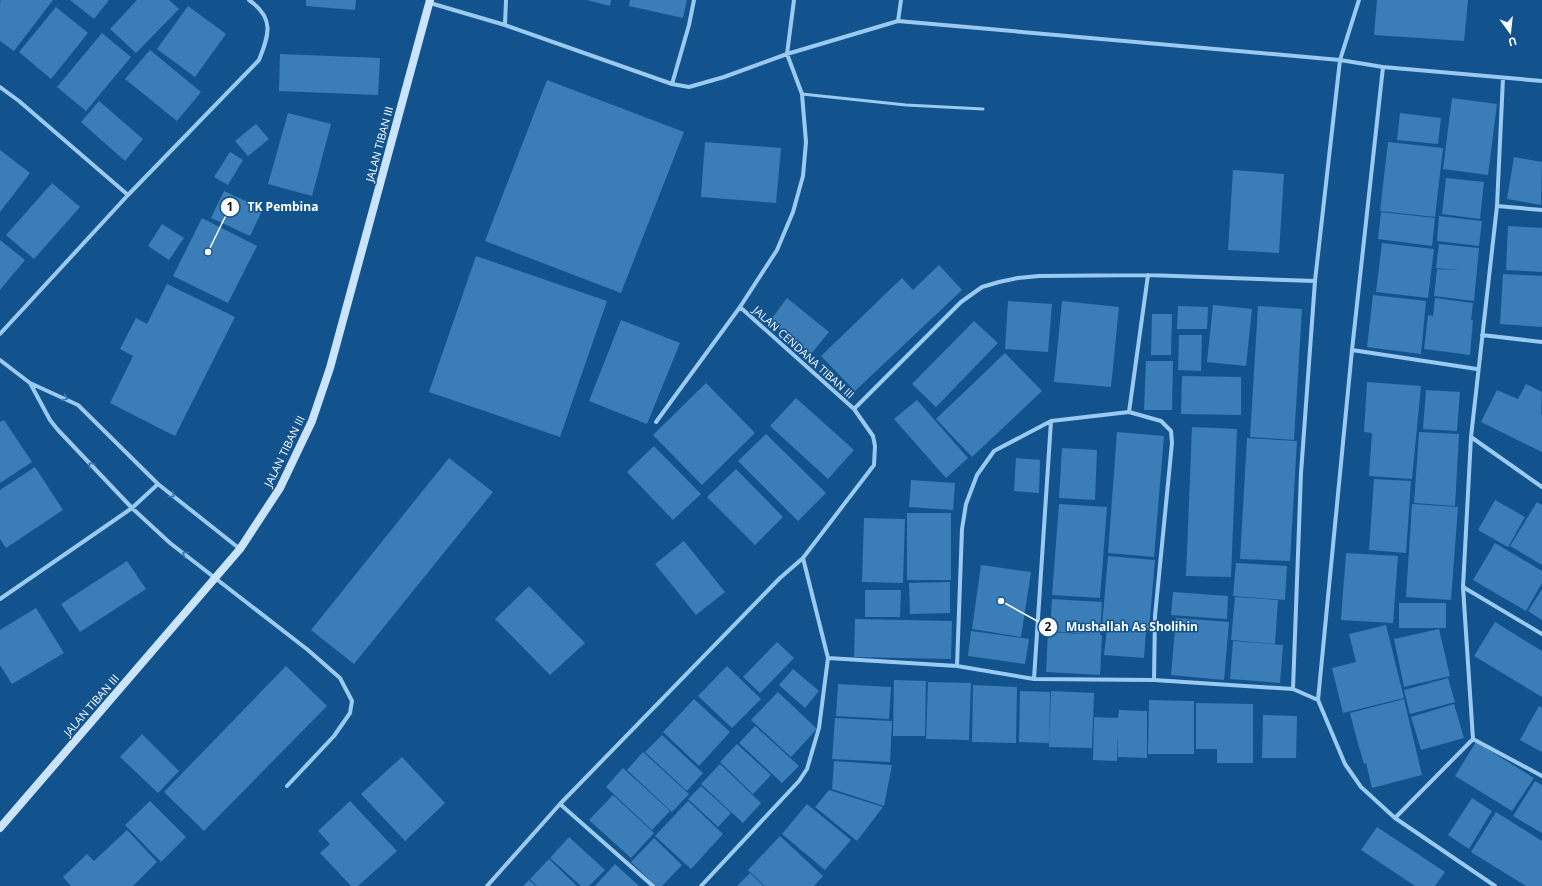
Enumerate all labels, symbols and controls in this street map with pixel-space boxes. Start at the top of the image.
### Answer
north arrow [1490,12,1530,52]
text: U [1507,34,1519,50]
street label: JALAN TIBAN III [361,105,396,184]
callout: TK Pembina [220,195,327,219]
text: 1 [227,198,233,215]
text: TK Pembina [248,198,318,215]
street label: JALAN CENDANA TIBAN III [749,302,858,402]
one-way arrow [61,393,69,401]
street label: JALAN TIBAN III [260,413,308,490]
one-way arrow [88,462,95,470]
one-way arrow [167,490,174,497]
one-way arrow [182,552,189,559]
callout: Mushallah As Sholihin [1038,615,1206,639]
text: 2 [1045,618,1052,635]
text: Mushallah As Sholihin [1066,618,1198,635]
street label: JALAN TIBAN III [59,671,122,740]

